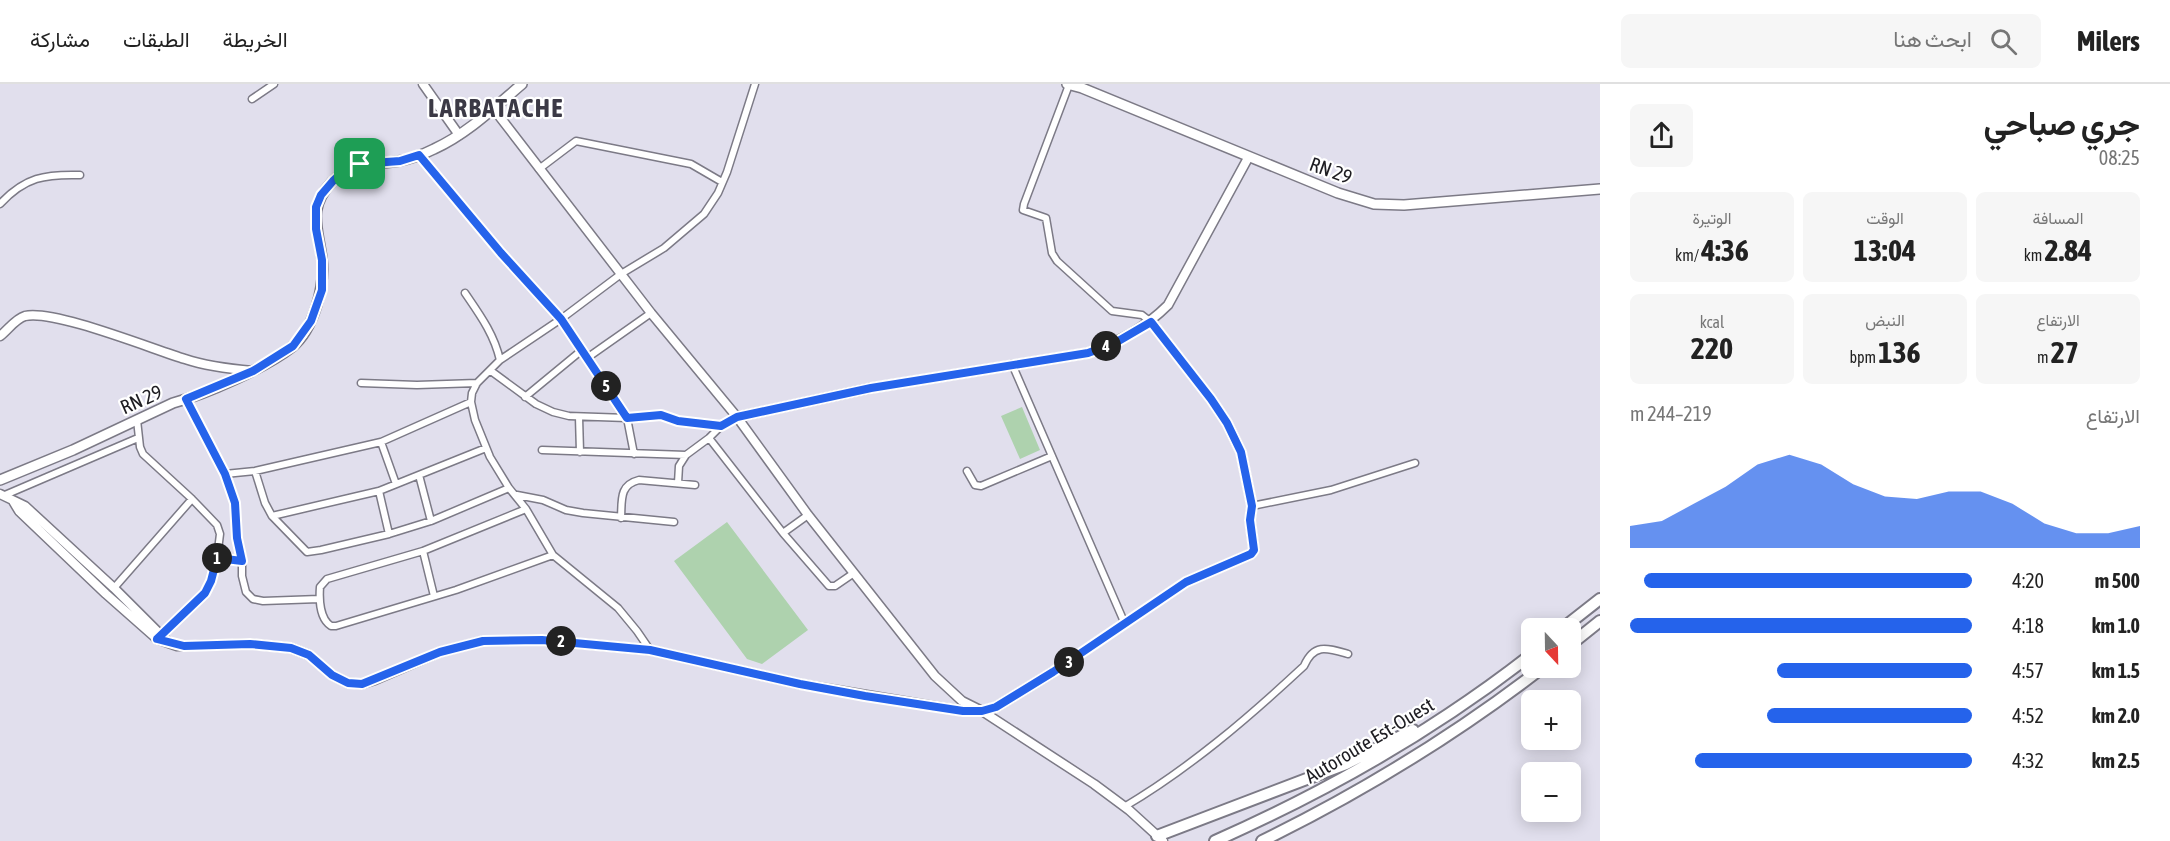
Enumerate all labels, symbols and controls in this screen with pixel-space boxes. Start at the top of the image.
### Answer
search box [1621,14,2041,68]
icon: search [1987,25,2020,58]
text: Milers [2077,25,2140,57]
text: ابحث هنا [1893,26,1972,52]
text: مشاركة [30,27,90,51]
text: الطبقات [123,27,190,51]
text: الخريطة [223,27,288,51]
district label: LARBATACHE [428,93,564,123]
button: share [1630,104,1693,167]
text: جري صباحي [1984,104,2140,142]
pin [334,138,385,189]
text: 08:25 [2099,146,2140,169]
icon: arrive [343,147,376,180]
street label: RN 29 [1307,152,1355,188]
text: الوتيرة [1692,209,1732,227]
text: الوقت [1866,209,1904,227]
text: المسافة [2033,209,2083,227]
text: 4:36 [1701,233,1749,267]
text: 13:04 [1854,233,1916,267]
text: 2.84 [2045,233,2092,267]
text: /km [1675,246,1701,264]
text: km [2024,246,2045,264]
text: النبض [1865,311,1905,329]
text: الارتفاع [2036,311,2080,329]
text: kcal [1700,313,1724,331]
pin: 4 [1091,331,1121,361]
text: 220 [1691,331,1733,365]
text: 136 [1878,335,1921,369]
text: 27 [2051,335,2079,369]
text: 4 [1102,337,1110,355]
text: bpm [1849,348,1878,366]
text: m [2037,348,2051,366]
pin: 5 [591,371,621,401]
text: 5 [602,377,610,395]
street label: RN 29 [117,380,165,418]
text: 219–244 m [1630,402,1712,425]
text: الارتفاع [2086,404,2140,427]
pin: 1 [202,543,232,573]
text: 1 [213,549,221,567]
text: 4:20 [2012,569,2044,592]
text: 500 m [2095,569,2140,592]
text: 4:18 [2012,614,2044,637]
text: 1.0 km [2092,614,2140,637]
north arrow [1521,618,1581,678]
map controls [1521,618,1581,822]
pin: 2 [546,626,576,656]
text: 2 [557,632,565,650]
pin: 3 [1054,647,1084,677]
text: 3 [1065,653,1073,671]
text: 4:57 [2012,659,2044,682]
text: 1.5 km [2092,659,2140,682]
button: + [1521,690,1581,750]
street label: Autoroute Est-Ouest [1300,692,1438,788]
text: 4:52 [2012,704,2044,727]
text: 2.0 km [2092,704,2140,727]
text: 4:32 [2012,749,2044,772]
text: 2.5 km [2092,749,2140,772]
button: − [1521,762,1581,822]

